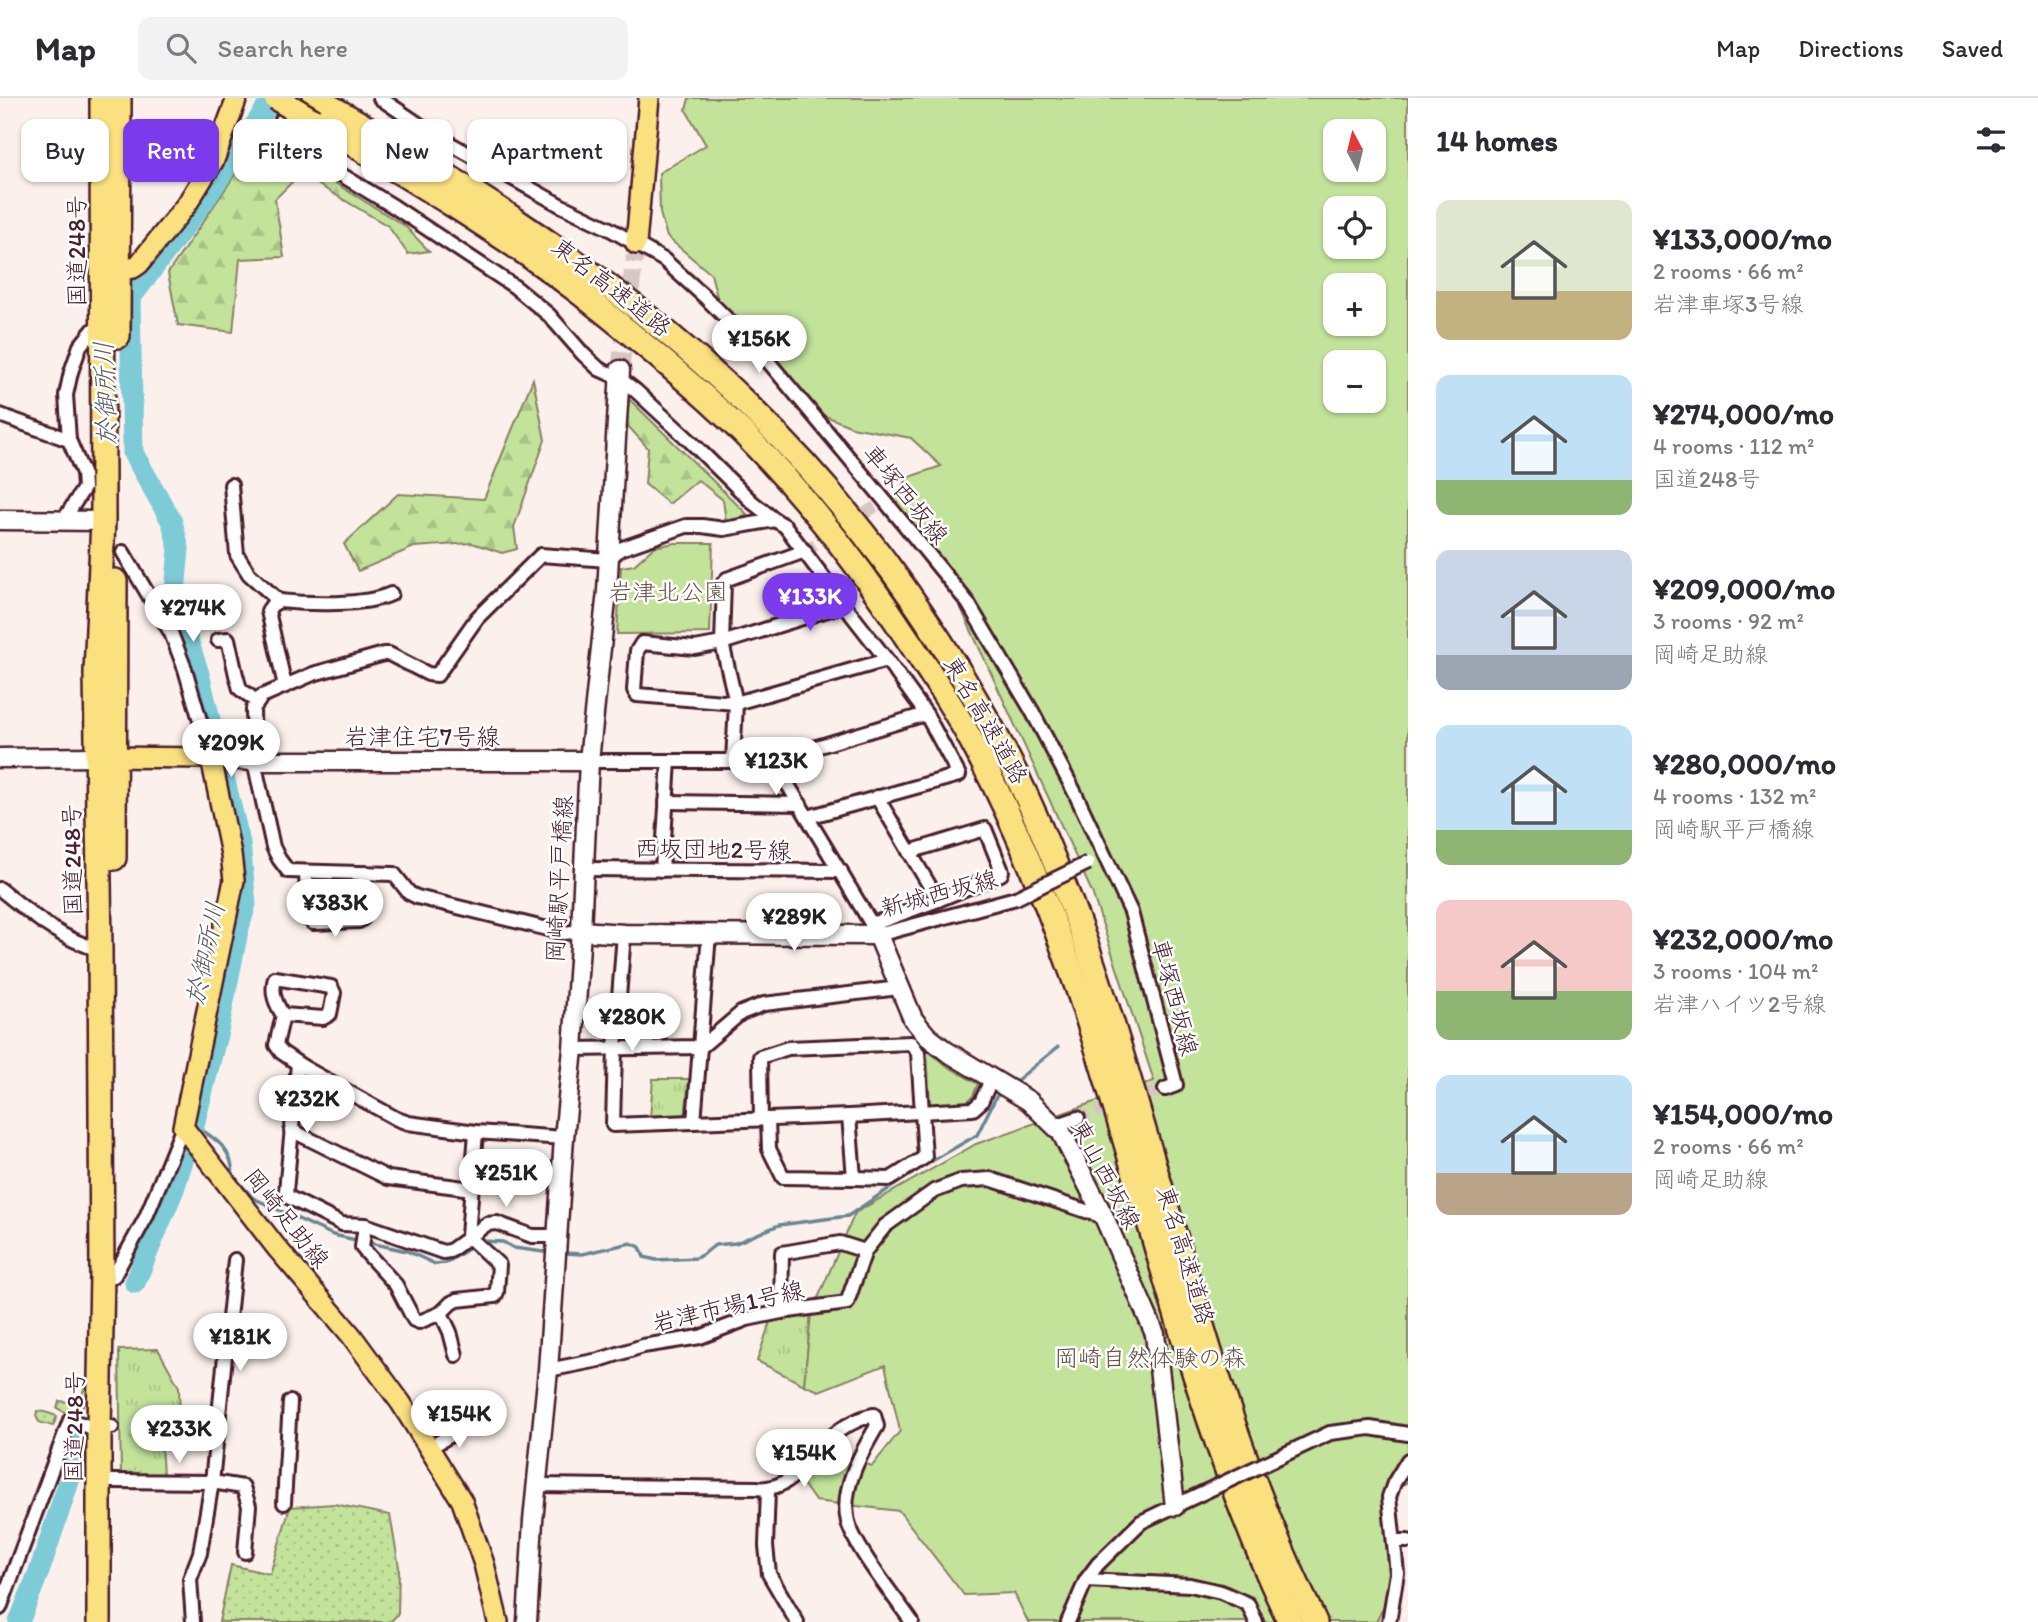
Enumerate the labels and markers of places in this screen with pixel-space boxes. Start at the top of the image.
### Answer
pin: ¥156K [710,316,808,375]
pin: ¥133K [761,574,859,633]
pin: ¥274K [144,584,242,644]
pin: ¥209K [182,720,280,779]
pin: ¥123K [727,738,825,797]
pin: ¥383K [286,880,384,939]
pin: ¥289K [745,894,843,953]
pin: ¥280K [583,993,681,1053]
pin: ¥232K [258,1076,356,1135]
pin: ¥251K [457,1150,555,1209]
pin: ¥181K [191,1314,289,1373]
pin: ¥154K [410,1390,508,1450]
pin: ¥233K [130,1406,228,1465]
pin: ¥154K [755,1430,853,1489]

